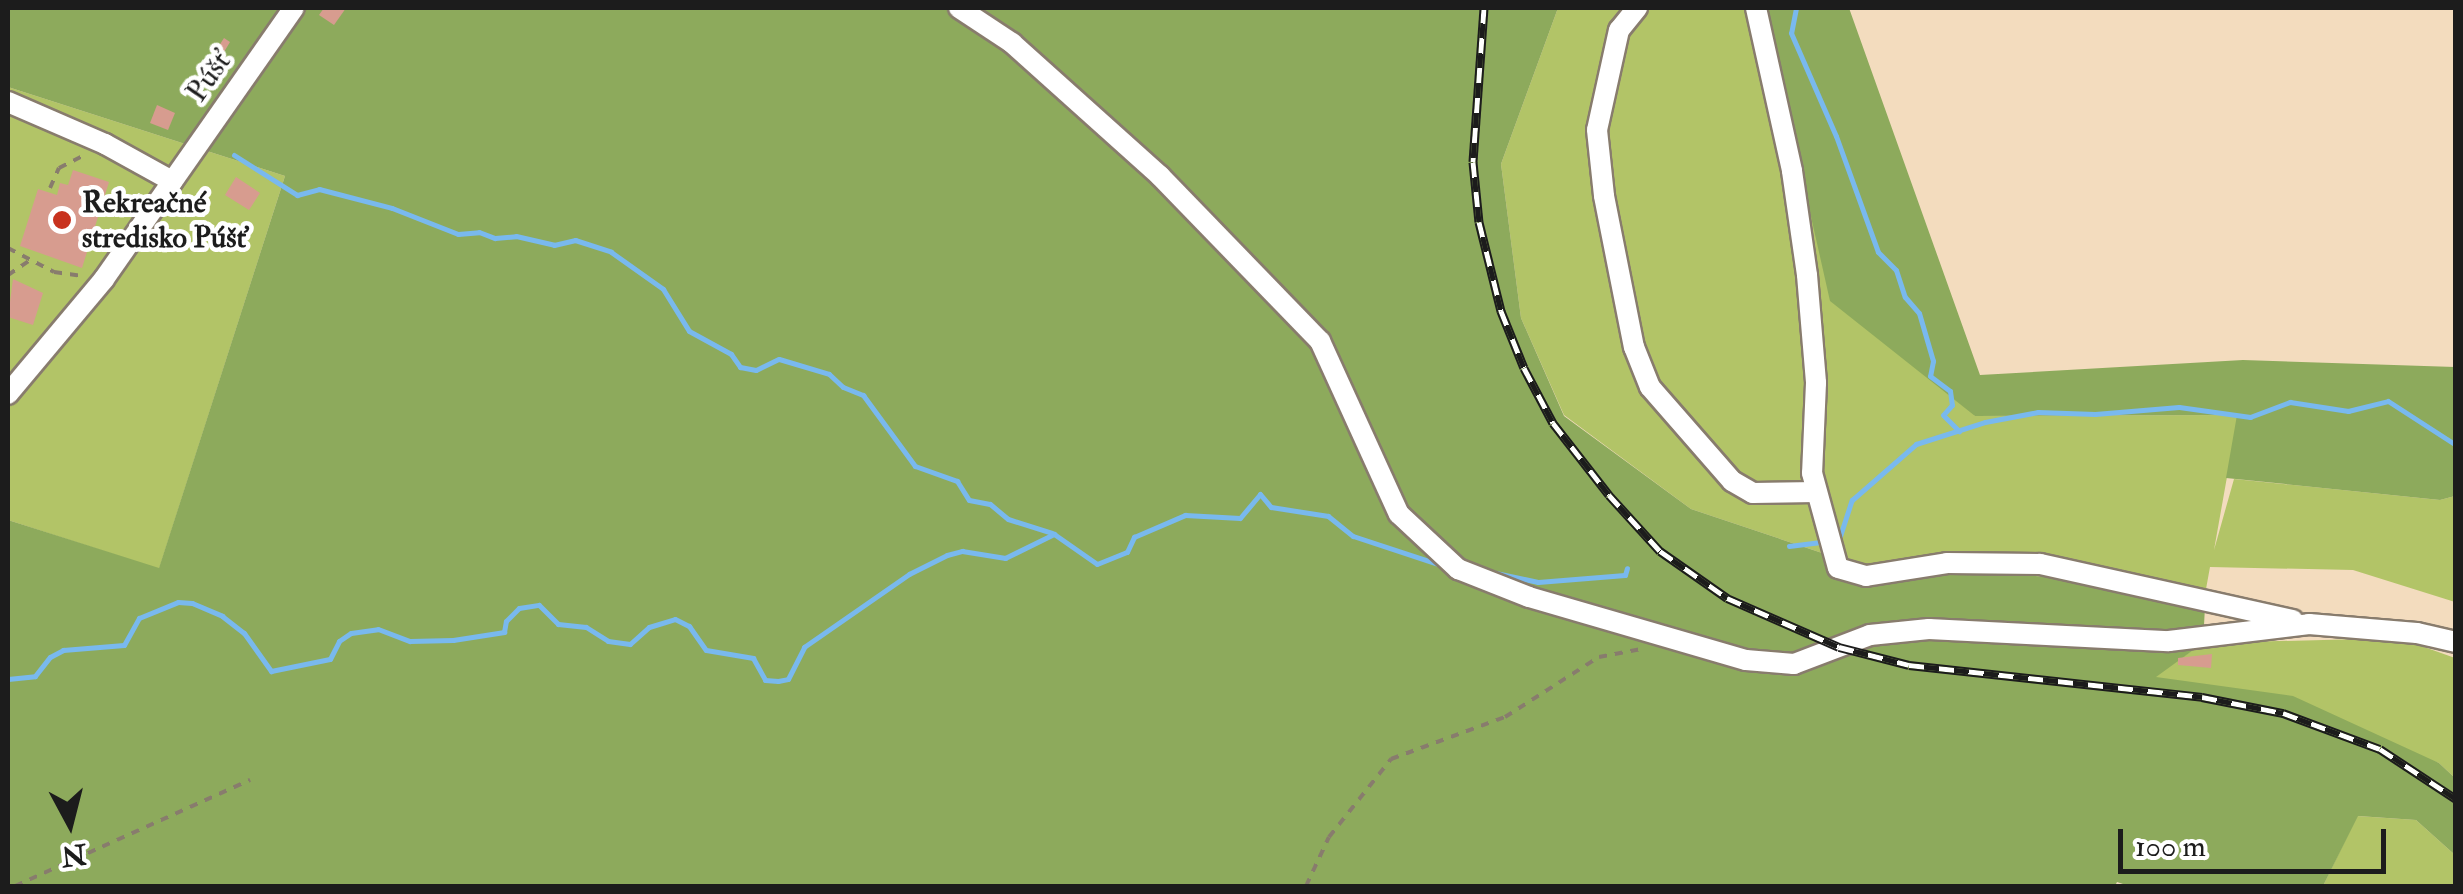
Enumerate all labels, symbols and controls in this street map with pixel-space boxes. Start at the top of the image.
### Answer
street label: Púšť [179,45,239,109]
place label: Rekreačné stredisko Púšť [82,185,246,256]
marker: Rekreačné stredisko Púšť [51,209,73,231]
north arrow [20,774,120,874]
scale bar [2123,809,2390,871]
text: 100 m [2135,828,2206,865]
text: N [59,835,88,873]

